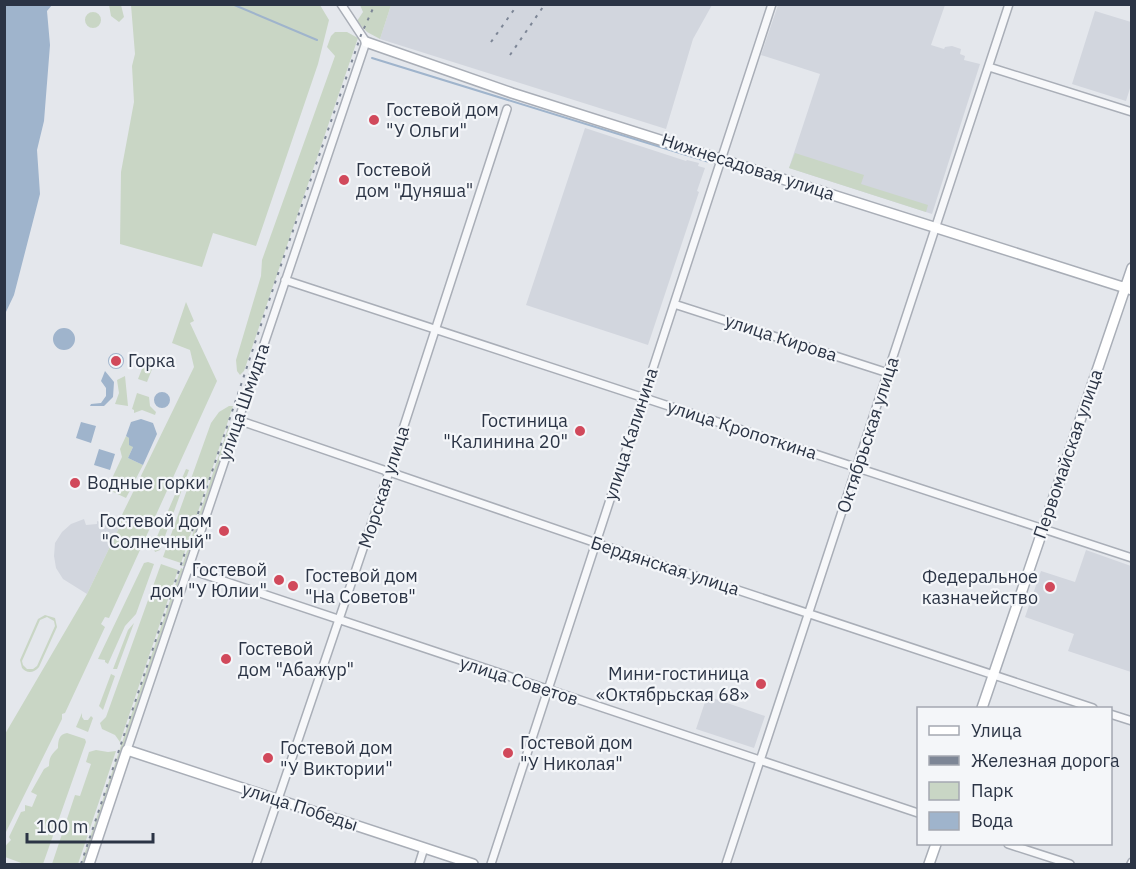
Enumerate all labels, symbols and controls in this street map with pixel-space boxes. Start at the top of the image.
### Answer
place label: Гостевой дом "У Ольги" [386,98,499,142]
marker: Гостевой дом "У Ольги" [367,113,381,127]
street label: Нижнесадовая улица [659,128,838,206]
place label: Гостевой дом "Дуняша" [356,158,473,202]
marker: Гостевой дом "Дуняша" [337,173,351,187]
street label: улица Кирова [722,309,840,367]
street label: улица Шмидта [213,340,274,464]
place label: Горка [128,349,175,372]
marker: Горка [109,354,123,368]
street label: Октябрьская улица [831,354,904,516]
street label: улица Калинина [598,364,663,503]
street label: Первомайская улица [1028,366,1107,542]
street label: улица Кропоткина [664,395,820,465]
place label: Гостиница "Калинина 20" [443,409,568,453]
street label: Морская улица [353,422,414,551]
marker: Гостиница "Калинина 20" [573,424,587,438]
place label: Водные горки [87,471,206,494]
marker: Водные горки [68,476,82,490]
place label: Гостевой дом "Солнечный" [99,509,212,553]
marker: Гостевой дом "Солнечный" [217,524,231,538]
street label: Бердянская улица [588,531,743,601]
place label: Гостевой дом "У Юлии" [150,558,267,602]
place label: Гостевой дом "На Советов" [305,564,418,608]
place label: Федеральное казначейство [922,565,1038,609]
marker: Гостевой дом "У Юлии" [272,573,286,587]
marker: Гостевой дом "На Советов" [286,579,300,593]
marker: Федеральное казначейство [1043,580,1057,594]
place label: Гостевой дом "Абажур" [238,637,354,681]
street label: улица Советов [457,651,581,711]
marker: Гостевой дом "Абажур" [219,652,233,666]
place label: Мини-гостиница «Октябрьская 68» [596,662,749,706]
marker: Мини-гостиница «Октябрьская 68» [754,677,768,691]
legend [917,707,1112,845]
text: Улица [971,719,1022,742]
place label: Гостевой дом "У Николая" [520,731,633,775]
place label: Гостевой дом "У Виктории" [280,736,393,780]
marker: Гостевой дом "У Николая" [501,746,515,760]
text: Железная дорога [971,749,1120,772]
marker: Гостевой дом "У Виктории" [261,751,275,765]
street label: улица Победы [239,777,361,836]
text: Парк [971,779,1014,802]
scale bar [27,806,153,844]
text: Вода [971,809,1014,832]
text: 100 m [36,815,88,838]

